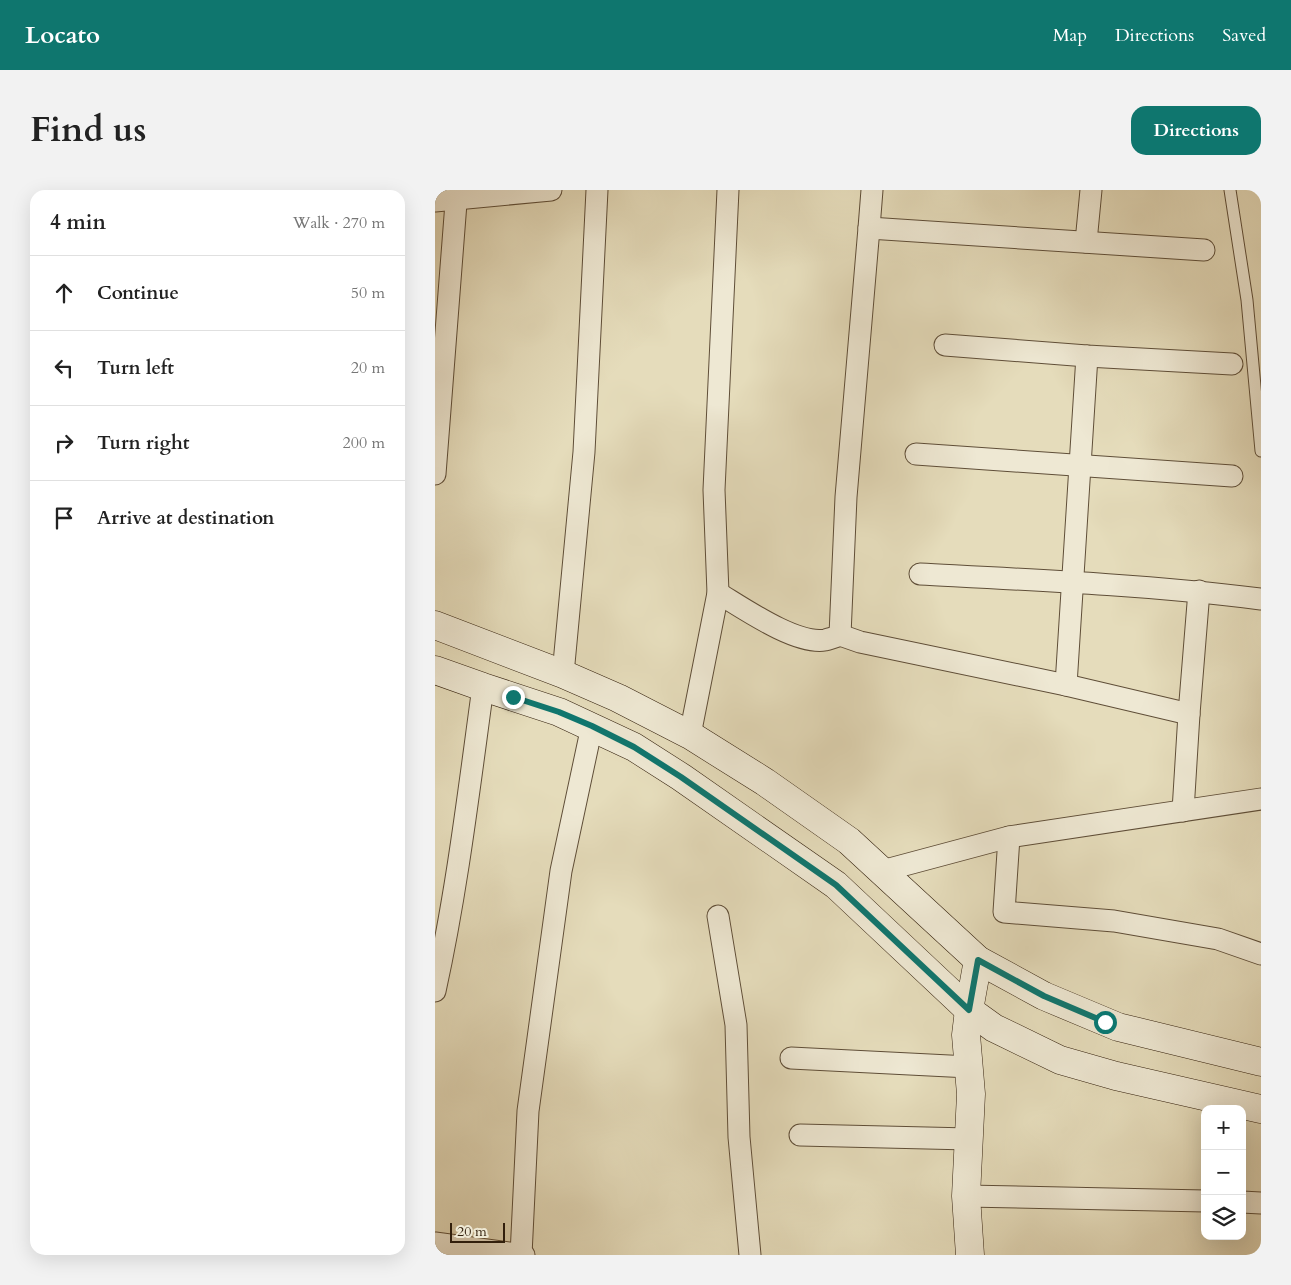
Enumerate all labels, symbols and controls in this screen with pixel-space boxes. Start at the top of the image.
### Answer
text: Locato [25,19,100,52]
text: Map [1053,23,1087,48]
text: Directions [1115,23,1194,48]
text: Saved [1222,23,1266,48]
text: Find us [30,106,146,154]
button: Directions [1131,106,1261,155]
text: 4 min [50,208,106,237]
text: Walk · 270 m [293,212,385,234]
icon: ahead [50,279,78,307]
text: Continue [97,280,179,306]
text: 50 m [351,282,385,304]
icon: left [50,354,78,382]
text: Turn left [97,355,174,381]
text: 20 m [351,357,385,379]
icon: right [50,429,78,457]
text: Turn right [97,430,189,456]
text: 200 m [343,432,385,454]
icon: arrive [50,504,78,532]
text: Arrive at destination [97,505,274,531]
route end [502,686,525,709]
route start [1094,1011,1117,1034]
map controls [1201,1105,1246,1240]
button: + [1201,1105,1246,1150]
button: − [1201,1150,1246,1195]
button: layers [1201,1195,1246,1240]
scale bar [450,1220,505,1243]
text: 20 m [457,1222,487,1241]

